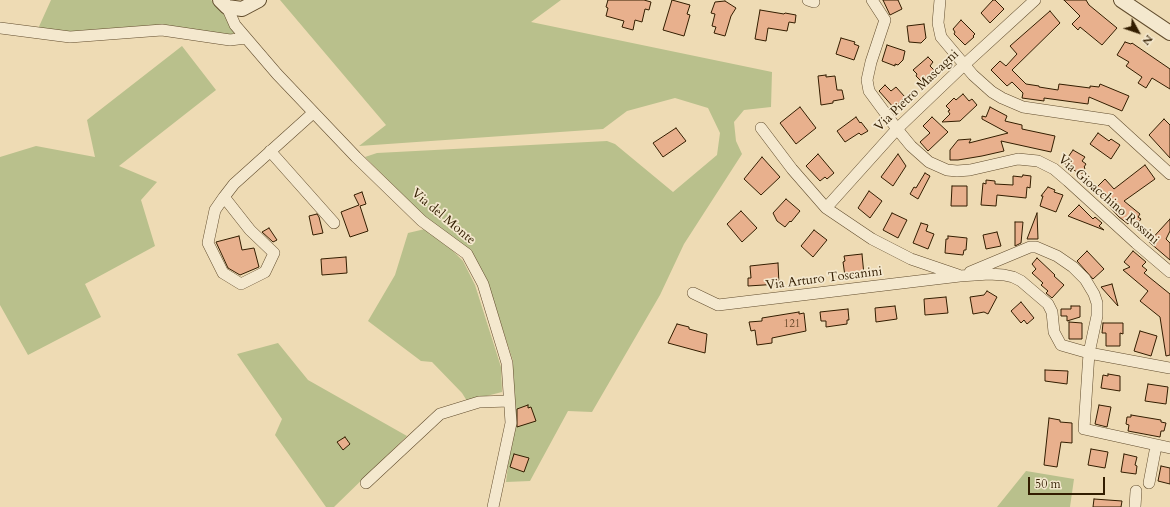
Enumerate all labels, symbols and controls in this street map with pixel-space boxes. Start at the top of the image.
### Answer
north arrow [1118,12,1158,52]
text: N [1139,32,1156,49]
street label: Via Pietro Mascagni [872,47,962,135]
street label: Via Gioacchino Rossini [1054,152,1162,248]
street label: Via del Monte [408,186,478,248]
street label: Via Arturo Toscanini [765,264,883,294]
house number: 121 [784,317,800,331]
scale bar [1030,469,1107,495]
text: 50 m [1035,476,1061,492]

